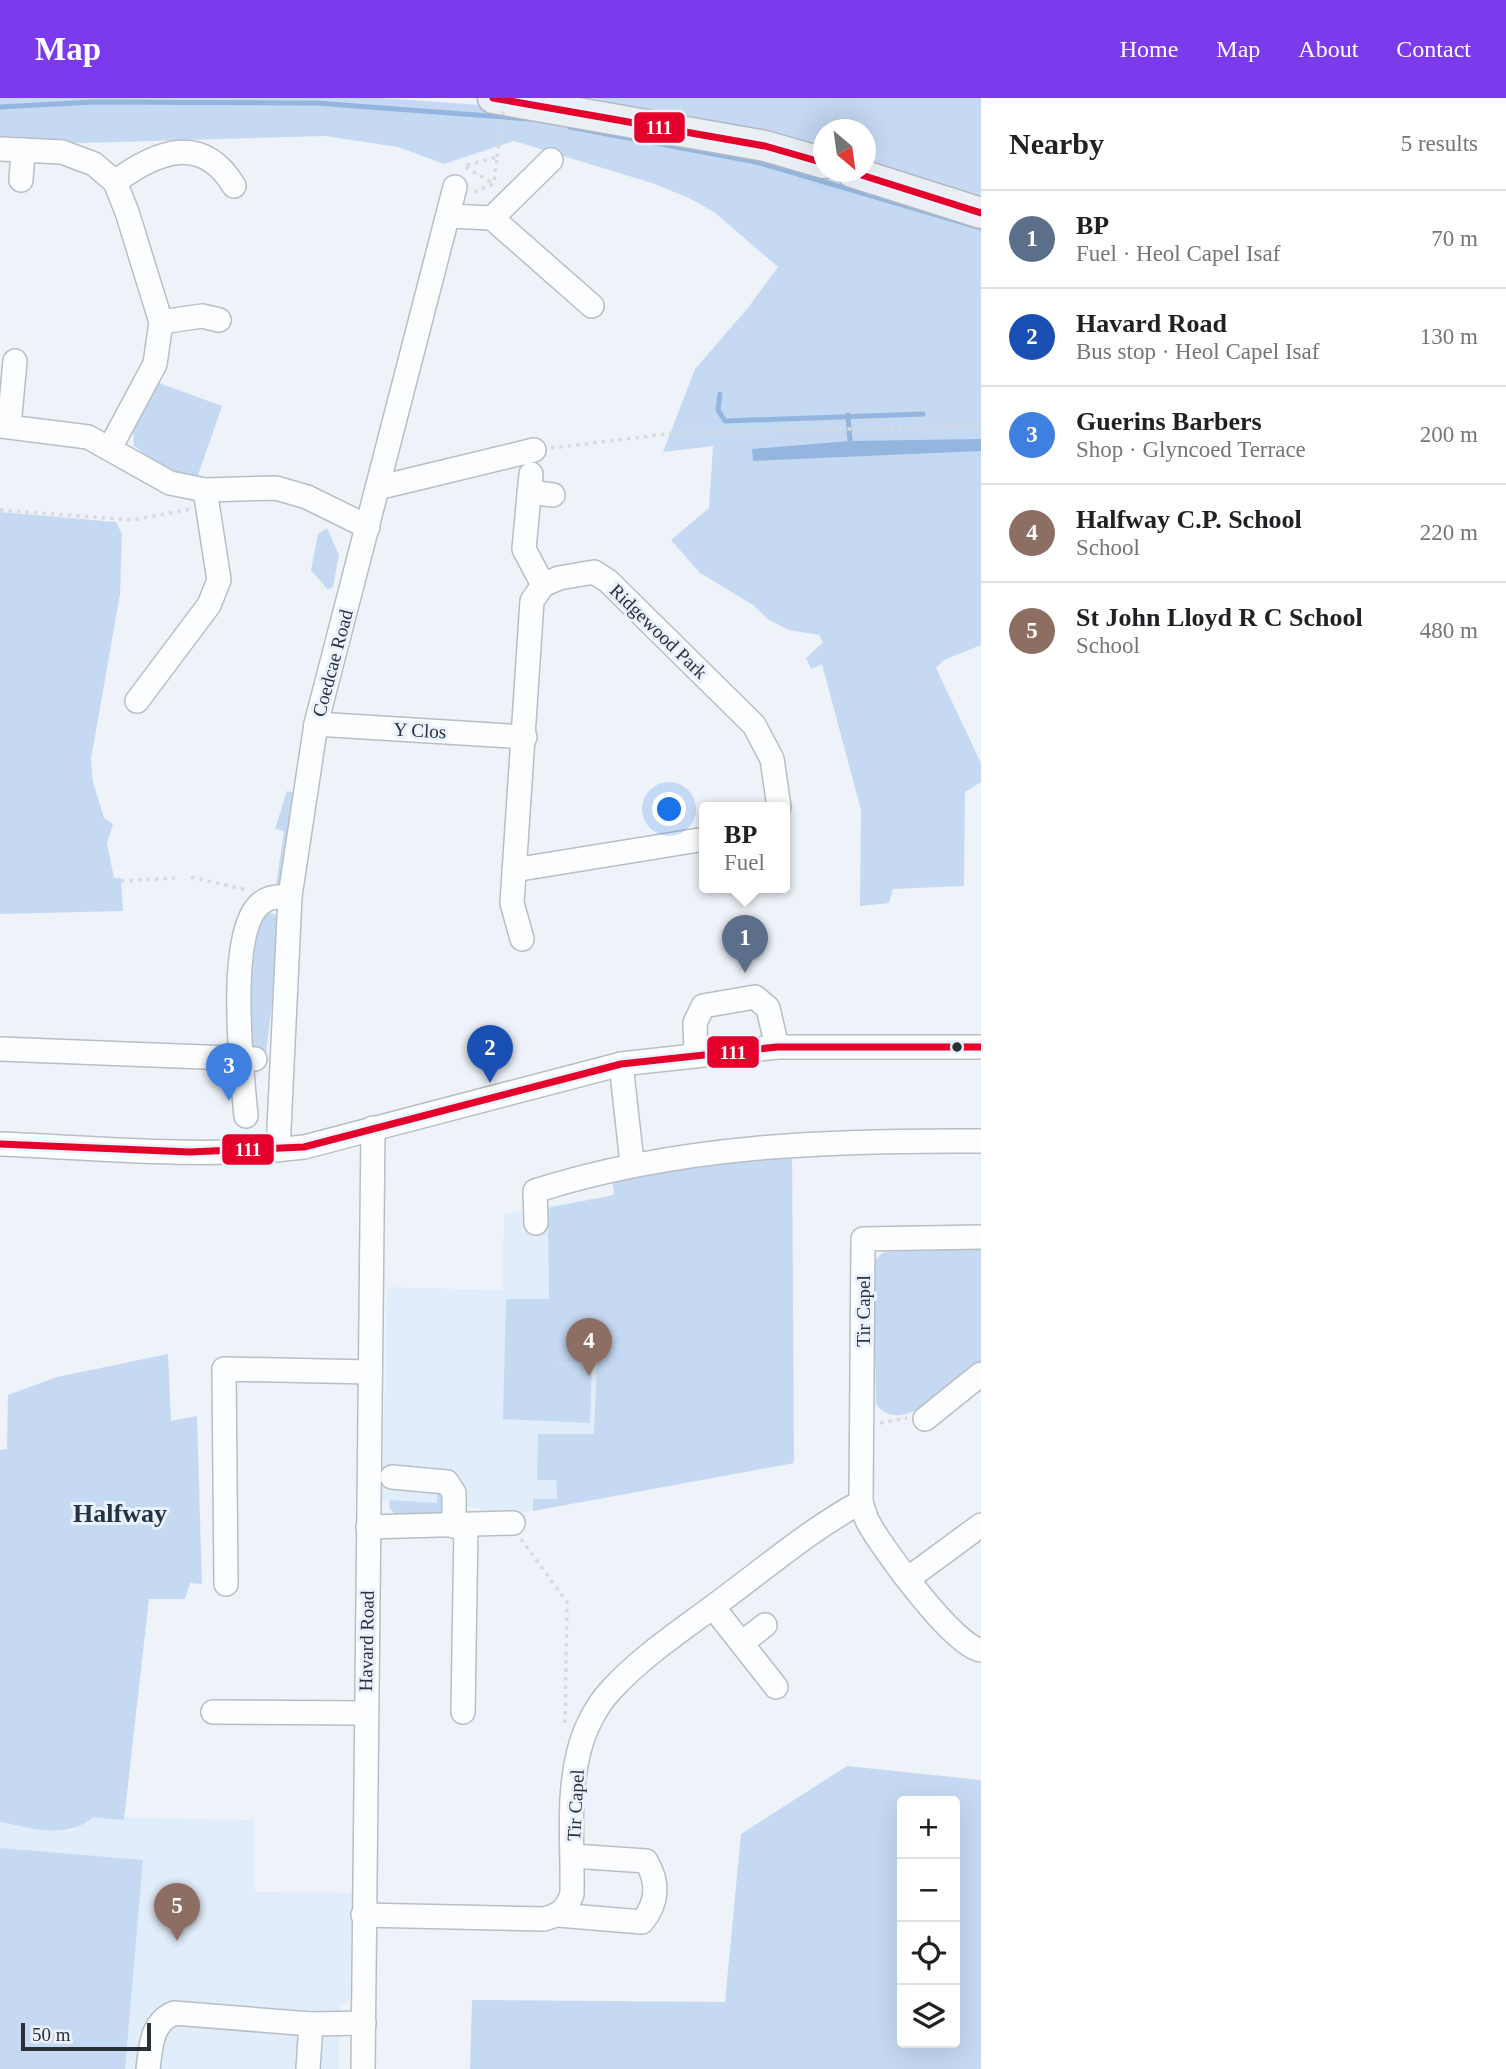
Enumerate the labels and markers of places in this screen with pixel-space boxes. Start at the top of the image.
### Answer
pin: 1 [722,915,768,973]
pin: 2 [467,1025,513,1083]
unlabelled marker [950,1040,964,1054]
pin: 3 [206,1043,252,1101]
pin: 4 [566,1318,612,1376]
pin: 5 [154,1883,200,1941]

